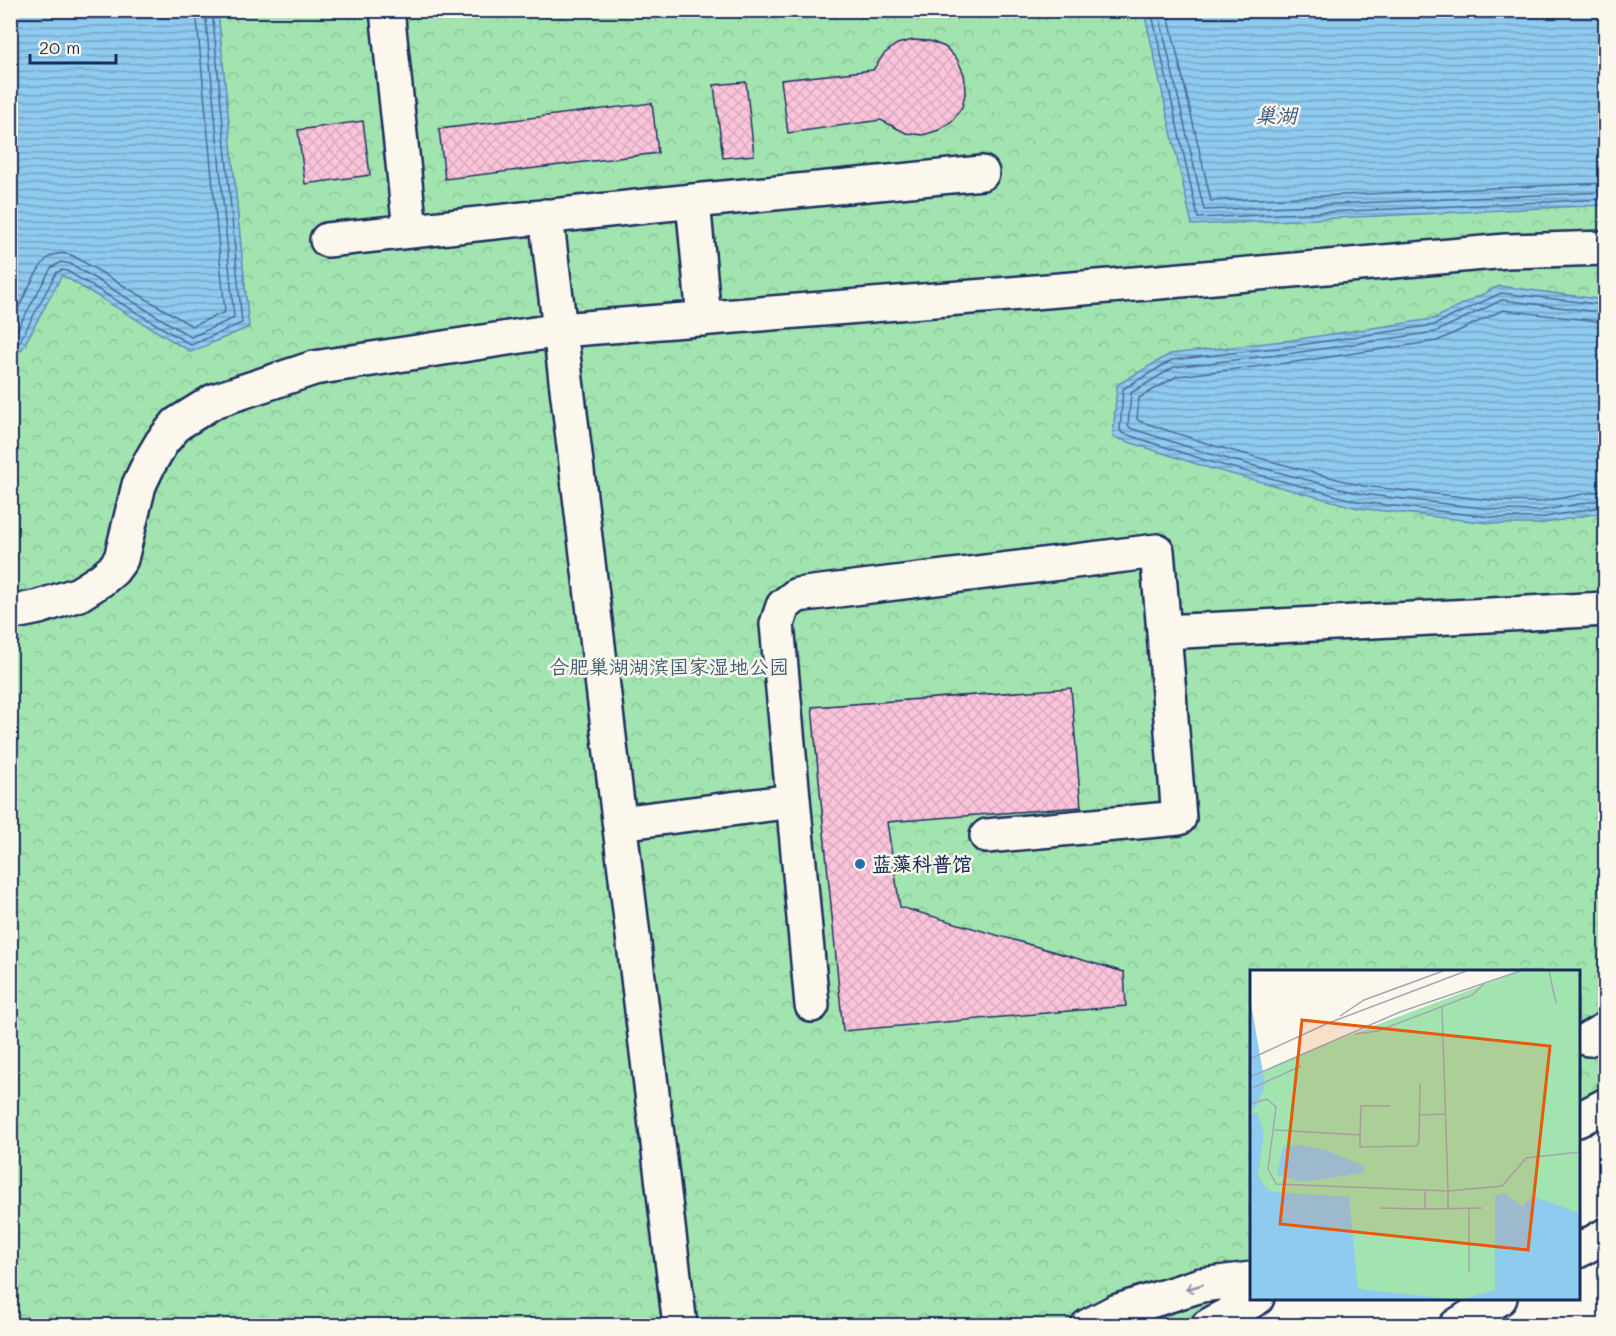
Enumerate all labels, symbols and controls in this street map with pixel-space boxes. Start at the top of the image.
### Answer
scale bar [30,27,116,65]
text: 20 m [39,35,80,59]
water label: 巢湖 [1255,101,1299,128]
park label: 合肥巢湖湖滨国家湿地公园 [549,653,789,679]
place label: 蓝藻科普馆 [872,850,972,876]
marker: 蓝藻科普馆 [853,857,867,871]
inset map [1250,970,1580,1300]
one-way arrow [1185,1282,1204,1293]

